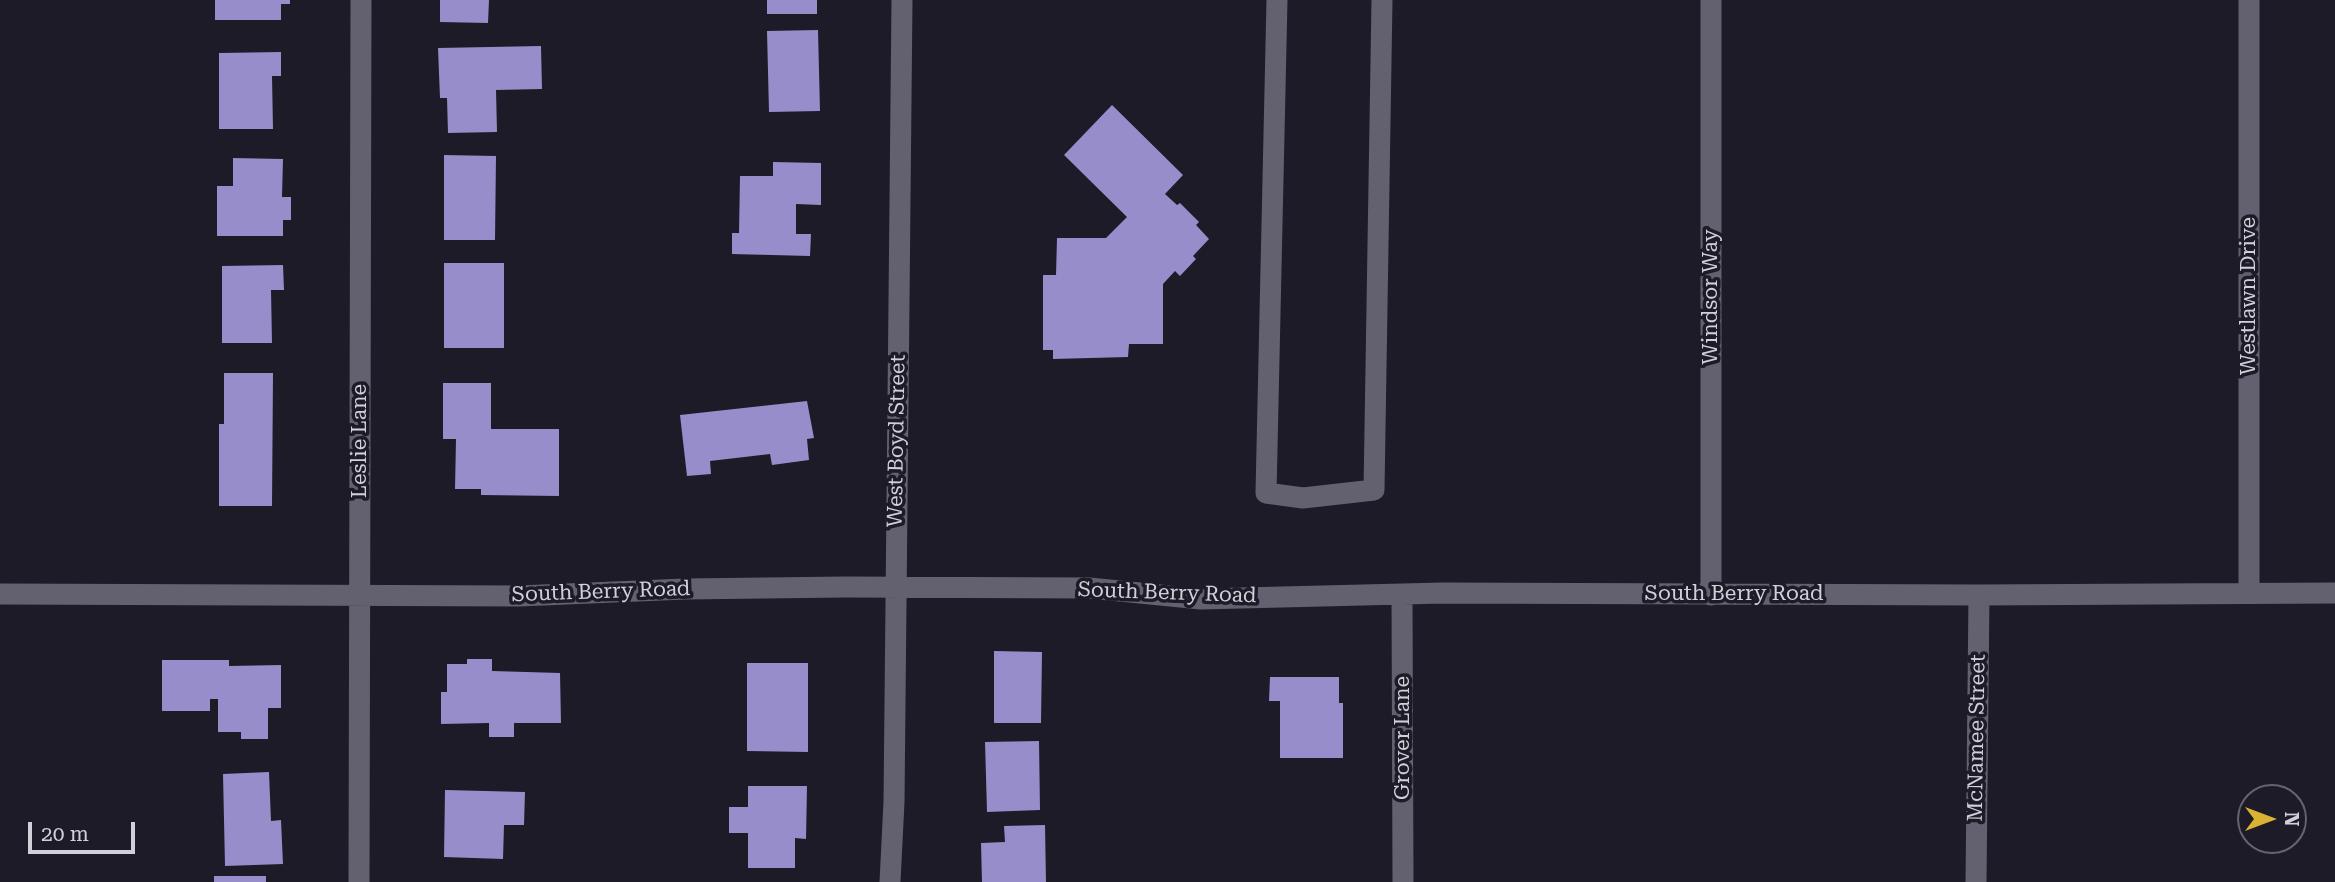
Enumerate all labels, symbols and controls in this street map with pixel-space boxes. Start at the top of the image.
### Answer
street label: Westlawn Drive [2236,217,2262,375]
street label: Windsor Way [1698,229,1724,365]
street label: West Boyd Street [883,354,911,528]
street label: Leslie Lane [347,384,373,498]
street label: South Berry Road [511,576,691,608]
street label: South Berry Road [1077,577,1257,609]
street label: South Berry Road [1645,581,1823,607]
street label: McNamee Street [1963,654,1991,822]
street label: Grover Lane [1390,676,1416,800]
north arrow [2237,784,2307,854]
scale bar [32,808,138,852]
text: N [2280,812,2303,826]
text: 20 m [41,822,89,846]

